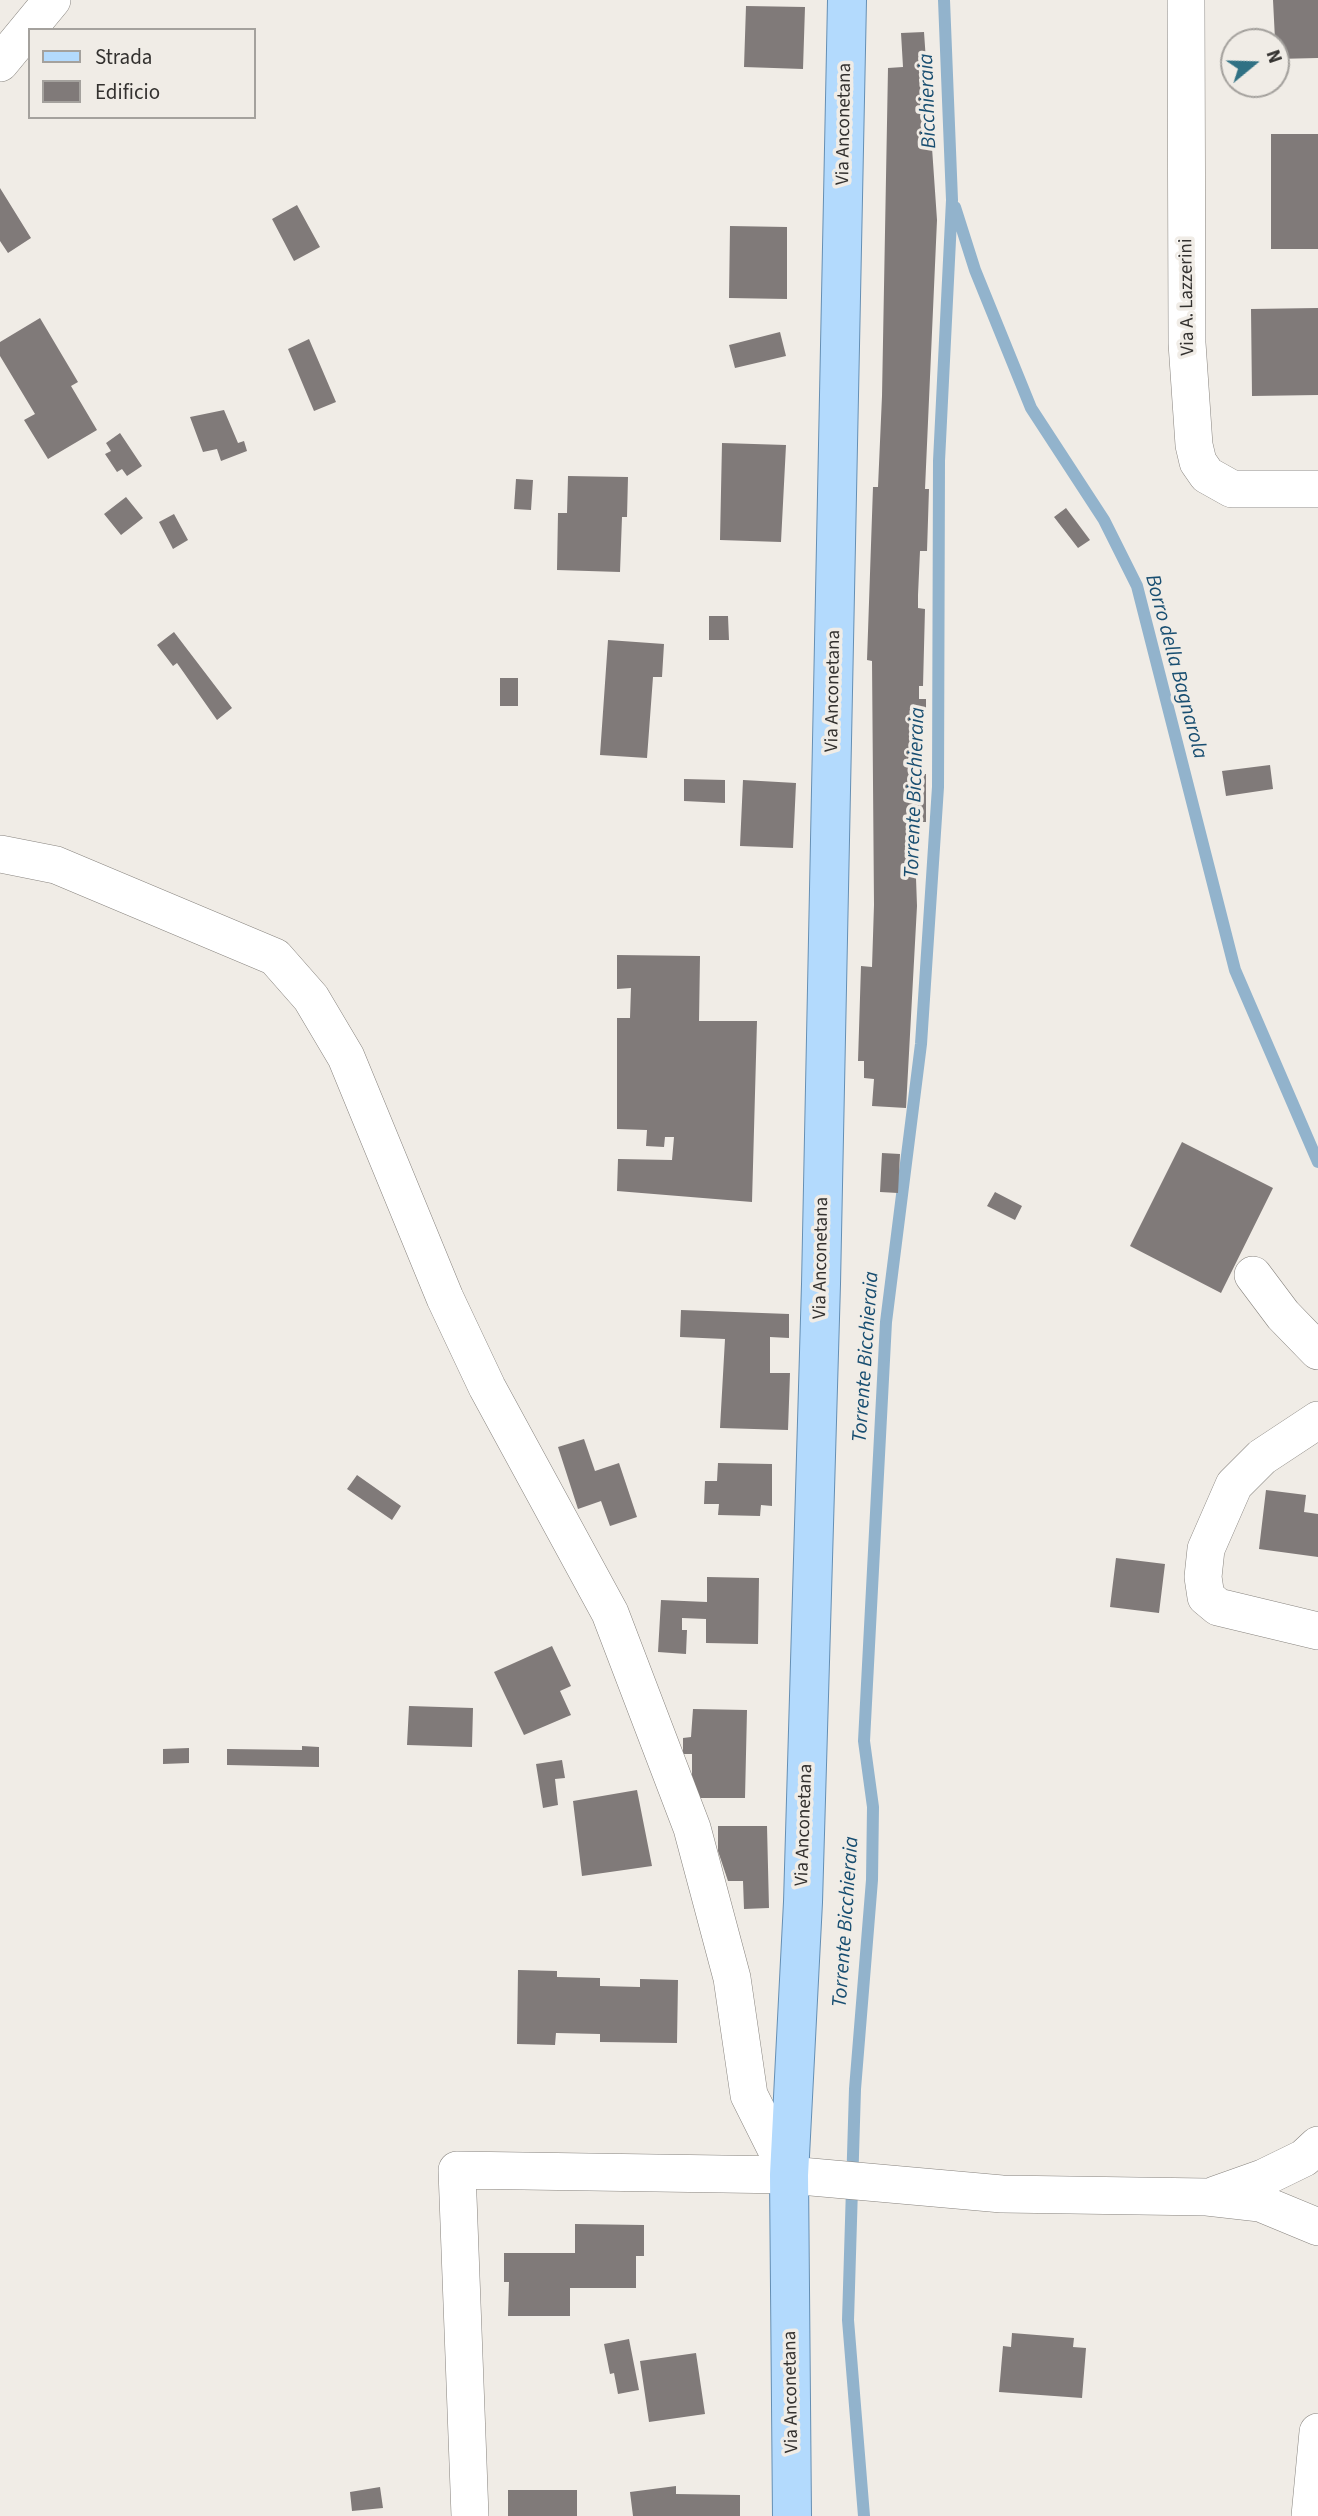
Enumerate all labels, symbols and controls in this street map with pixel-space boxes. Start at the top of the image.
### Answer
legend [28,28,256,119]
north arrow [1220,28,1290,98]
text: Strada [95,42,152,72]
text: N [1259,46,1288,67]
water label: Bicchieraia [915,53,943,149]
street label: Via Anconetana [833,63,857,185]
text: Edificio [95,77,160,107]
street label: Via A. Lazzerini [1176,238,1200,356]
water label: Borro della Bagnarola [1138,572,1212,762]
street label: Via Anconetana [822,630,846,752]
water label: Torrente Bicchieraia [900,707,932,879]
street label: Via Anconetana [810,1197,834,1319]
water label: Torrente Bicchieraia [848,1271,886,1443]
street label: Via Anconetana [791,1763,819,1887]
water label: Torrente Bicchieraia [828,1836,866,2008]
street label: Via Anconetana [780,2331,804,2453]

